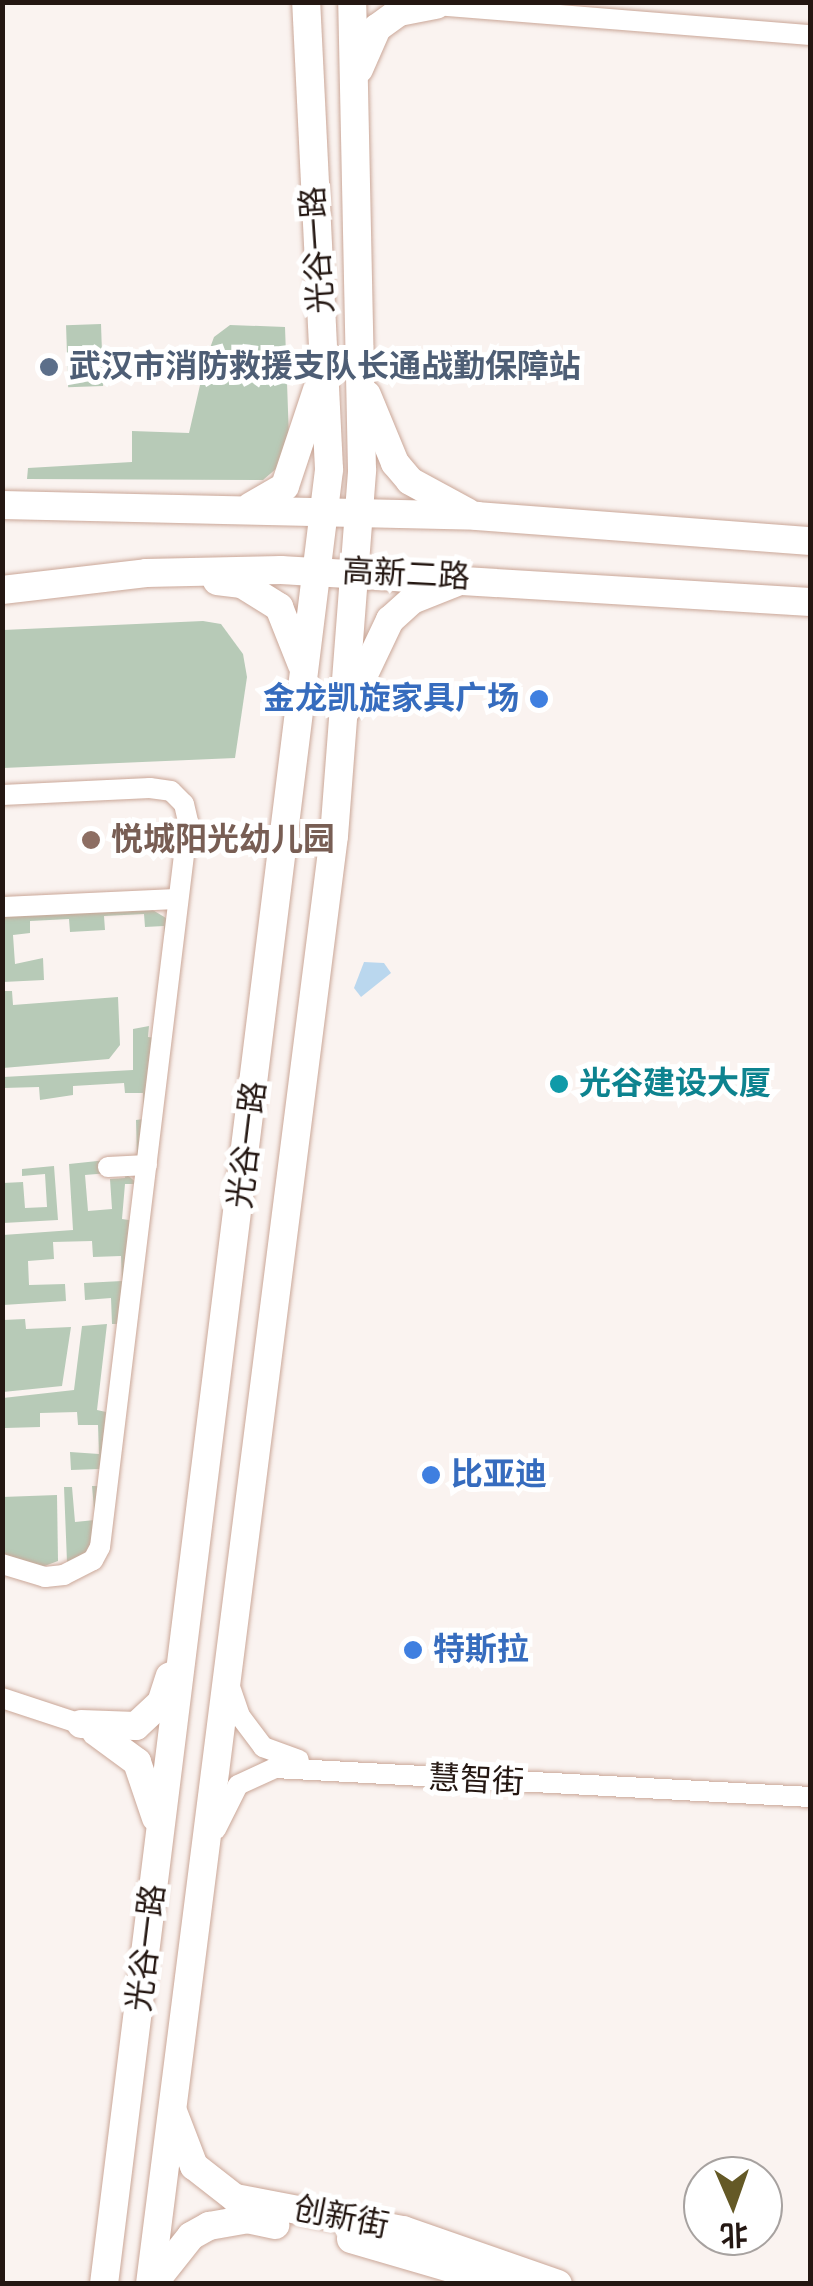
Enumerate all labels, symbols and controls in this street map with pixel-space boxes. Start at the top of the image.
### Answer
street label: 光谷一路 [294,185,342,315]
place label: 武汉市消防救援支队长通战勤保障站 [69,348,581,386]
marker: 武汉市消防救援支队长通战勤保障站 [38,356,60,378]
street label: 高新二路 [341,552,471,598]
place label: 金龙凯旋家具广场 [263,680,519,718]
marker: 金龙凯旋家具广场 [528,688,550,710]
place label: 悦城阳光幼儿园 [111,821,335,859]
marker: 悦城阳光幼儿园 [80,829,102,851]
place label: 光谷建设大厦 [579,1065,771,1103]
marker: 光谷建设大厦 [548,1073,570,1095]
street label: 光谷一路 [221,1079,275,1211]
place label: 比亚迪 [451,1456,547,1494]
marker: 比亚迪 [420,1464,442,1486]
place label: 特斯拉 [433,1631,529,1669]
marker: 特斯拉 [402,1639,424,1661]
street label: 慧智街 [427,1759,525,1803]
street label: 光谷一路 [120,1882,174,2014]
north arrow [683,2156,783,2256]
street label: 创新街 [290,2190,392,2246]
text: 北 [719,2215,749,2253]

